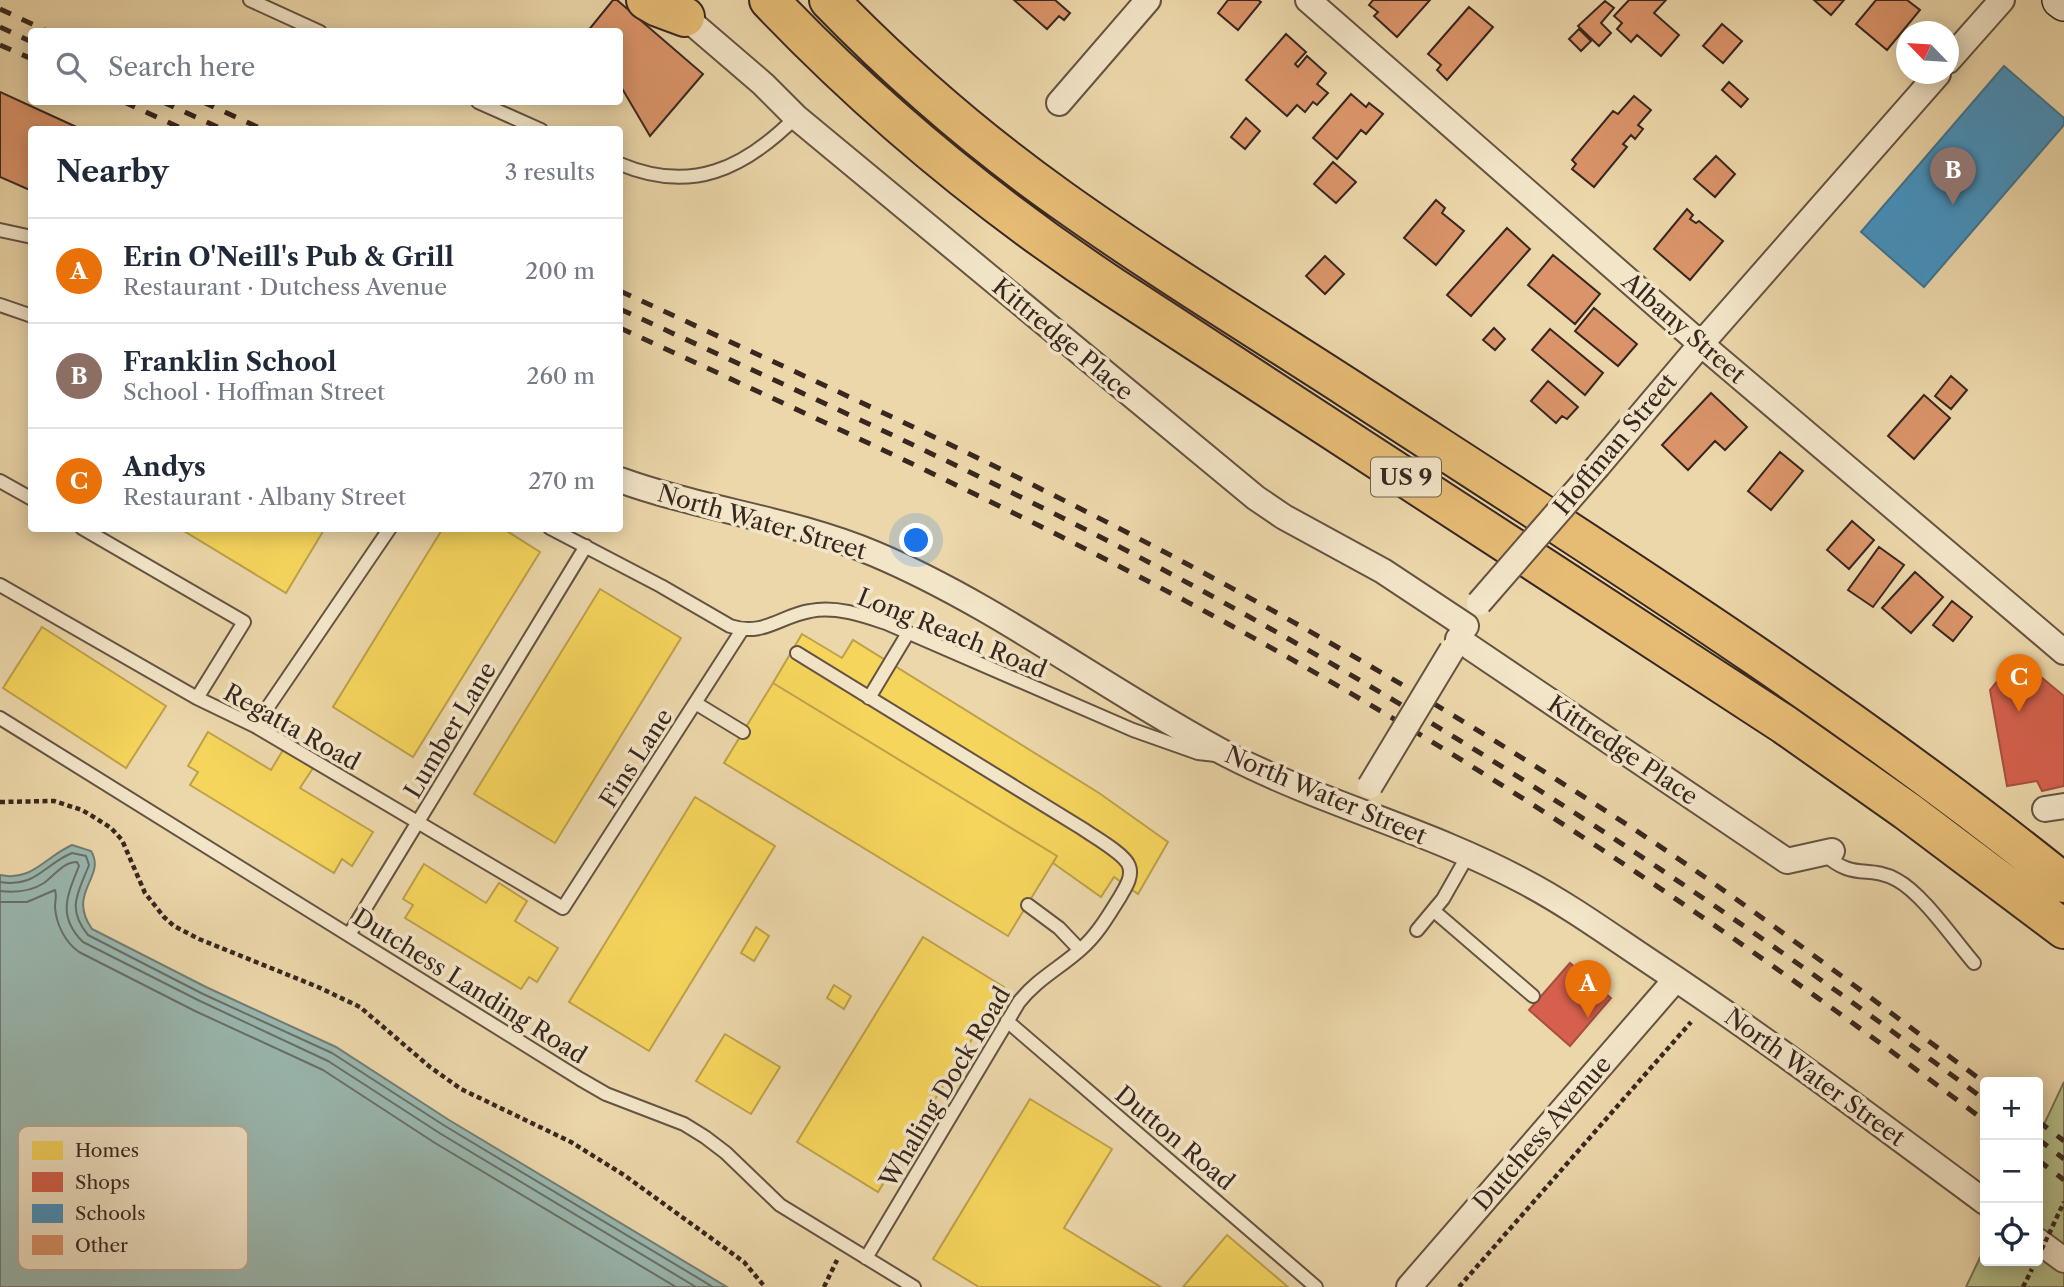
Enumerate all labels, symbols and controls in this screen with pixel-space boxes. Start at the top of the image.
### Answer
north arrow [1896,21,1959,84]
search box [28,28,623,105]
icon: search [52,48,90,86]
text: Search here [108,51,255,83]
pin: B [1930,147,1976,205]
text: Nearby [56,153,169,190]
text: 3 results [505,158,595,186]
text: Erin O'Neill's Pub & Grill [123,241,454,273]
text: A [70,257,88,285]
text: 200 m [525,257,595,285]
street label: Albany Street [1616,266,1752,390]
street label: Kittredge Place [987,272,1139,406]
text: Restaurant · Dutchess Avenue [123,273,447,301]
text: Franklin School [123,346,337,378]
text: B [70,362,88,390]
text: 260 m [526,362,595,390]
street label: Hoffman Street [1547,367,1683,521]
text: School · Hoffman Street [123,378,385,406]
text: Andys [123,451,206,483]
road number: US 9 [1371,457,1441,496]
text: C [70,467,88,495]
text: 270 m [528,467,595,495]
street label: North Water Street [654,478,870,566]
text: Restaurant · Albany Street [123,483,406,511]
your location [899,523,933,557]
street label: Long Reach Road [853,582,1051,684]
pin: C [1996,654,2042,712]
street label: Lumber Lane [398,657,502,803]
street label: Regatta Road [219,678,365,777]
street label: Kittredge Place [1542,689,1704,811]
street label: Fins Lane [593,703,679,813]
street label: North Water Street [1221,739,1431,851]
street label: Dutchess Landing Road [348,902,592,1070]
pin: A [1565,960,1611,1018]
street label: Whaling Dock Road [873,981,1017,1193]
street label: North Water Street [1719,1002,1911,1152]
street label: Dutchess Avenue [1467,1050,1617,1216]
map controls [1980,1077,2043,1266]
button: + [1980,1077,2043,1140]
street label: Dutton Road [1109,1080,1241,1196]
legend [18,1126,248,1270]
text: Homes [75,1139,139,1162]
button: − [1980,1140,2043,1203]
text: Shops [75,1171,130,1194]
text: Schools [75,1202,145,1225]
button: locate [1980,1203,2043,1266]
text: Other [75,1234,128,1257]

